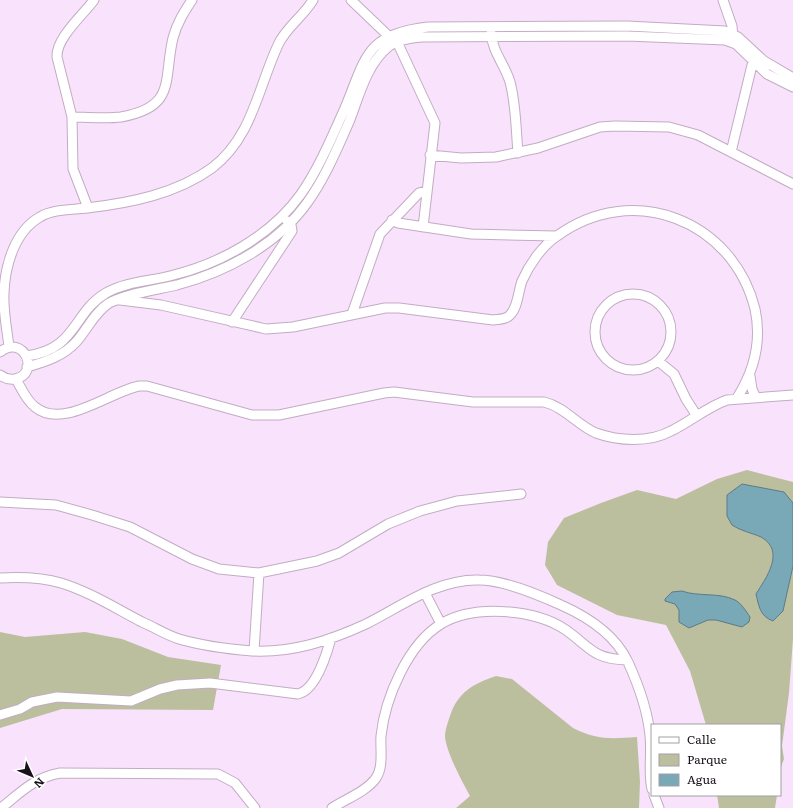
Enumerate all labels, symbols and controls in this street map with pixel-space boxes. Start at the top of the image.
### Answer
legend [651,724,781,796]
text: Calle [687,730,716,748]
text: Parque [687,750,727,768]
north arrow [12,756,52,796]
text: Agua [687,770,717,788]
text: N [31,775,49,793]

